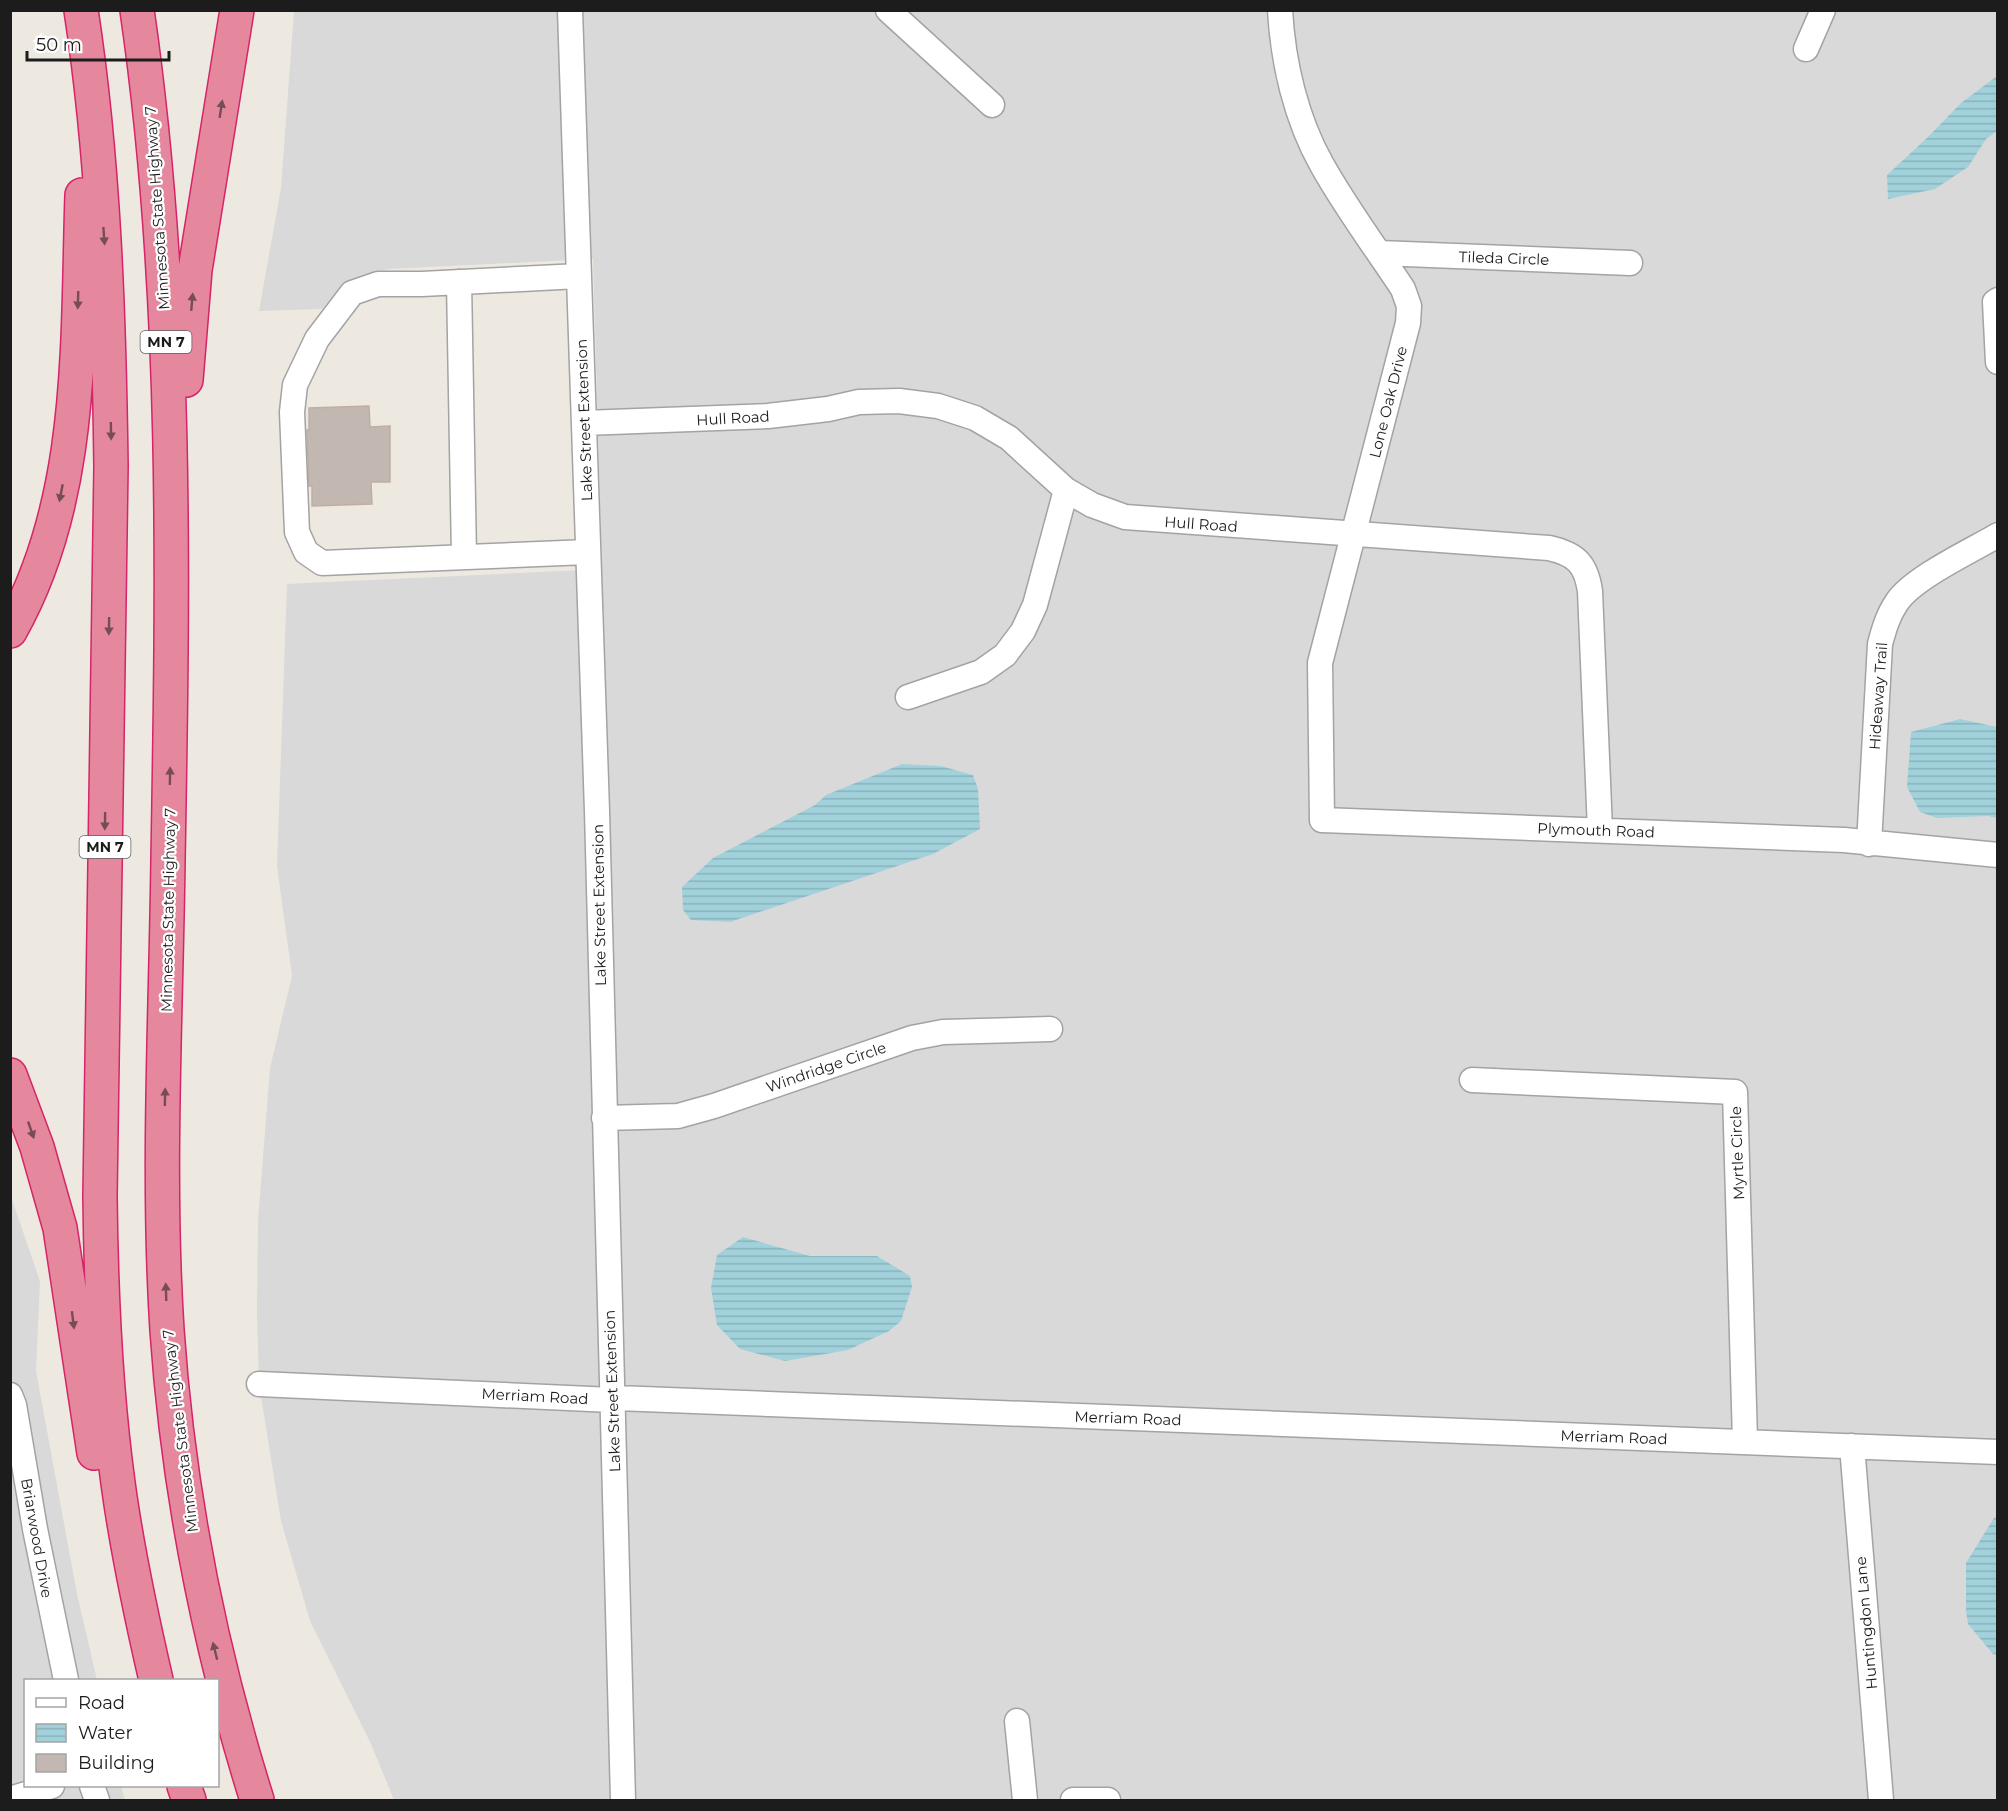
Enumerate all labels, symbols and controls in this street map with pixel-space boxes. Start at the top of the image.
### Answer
scale bar [27,24,170,62]
text: 50 m [36,34,82,56]
one-way arrow [217,100,226,119]
street label: Minnesota State Highway 7 [140,105,174,311]
one-way arrow [99,226,108,245]
street label: Tileda Circle [1458,247,1550,269]
one-way arrow [74,290,83,309]
one-way arrow [187,293,197,312]
road number: MN 7 [140,331,192,353]
street label: Lake Street Extension [572,339,596,501]
street label: Lone Oak Drive [1365,344,1411,460]
street label: Hull Road [696,407,770,429]
one-way arrow [106,421,116,440]
one-way arrow [56,484,65,503]
street label: Hull Road [1164,512,1238,536]
one-way arrow [104,616,114,635]
street label: Hideaway Trail [1865,641,1891,751]
one-way arrow [165,767,174,786]
street label: Minnesota State Highway 7 [157,807,179,1012]
one-way arrow [101,811,110,830]
street label: Plymouth Road [1537,818,1655,842]
street label: Lake Street Extension [588,824,610,986]
road number: MN 7 [80,836,130,858]
street label: Windridge Circle [763,1037,889,1097]
one-way arrow [160,1088,169,1107]
street label: Myrtle Circle [1726,1106,1748,1200]
one-way arrow [27,1121,36,1139]
one-way arrow [161,1283,171,1302]
one-way arrow [68,1310,78,1329]
street label: Lake Street Extension [600,1310,624,1472]
street label: Minnesota State Highway 7 [158,1328,202,1534]
street label: Merriam Road [481,1384,589,1408]
street label: Merriam Road [1074,1407,1182,1429]
street label: Merriam Road [1560,1426,1668,1448]
street label: Briarwood Drive [17,1477,57,1599]
street label: Huntingdon Lane [1851,1556,1881,1690]
one-way arrow [210,1642,220,1660]
legend [24,1679,219,1787]
text: Road [78,1692,125,1714]
text: Water [78,1722,133,1744]
text: Building [78,1752,155,1774]

